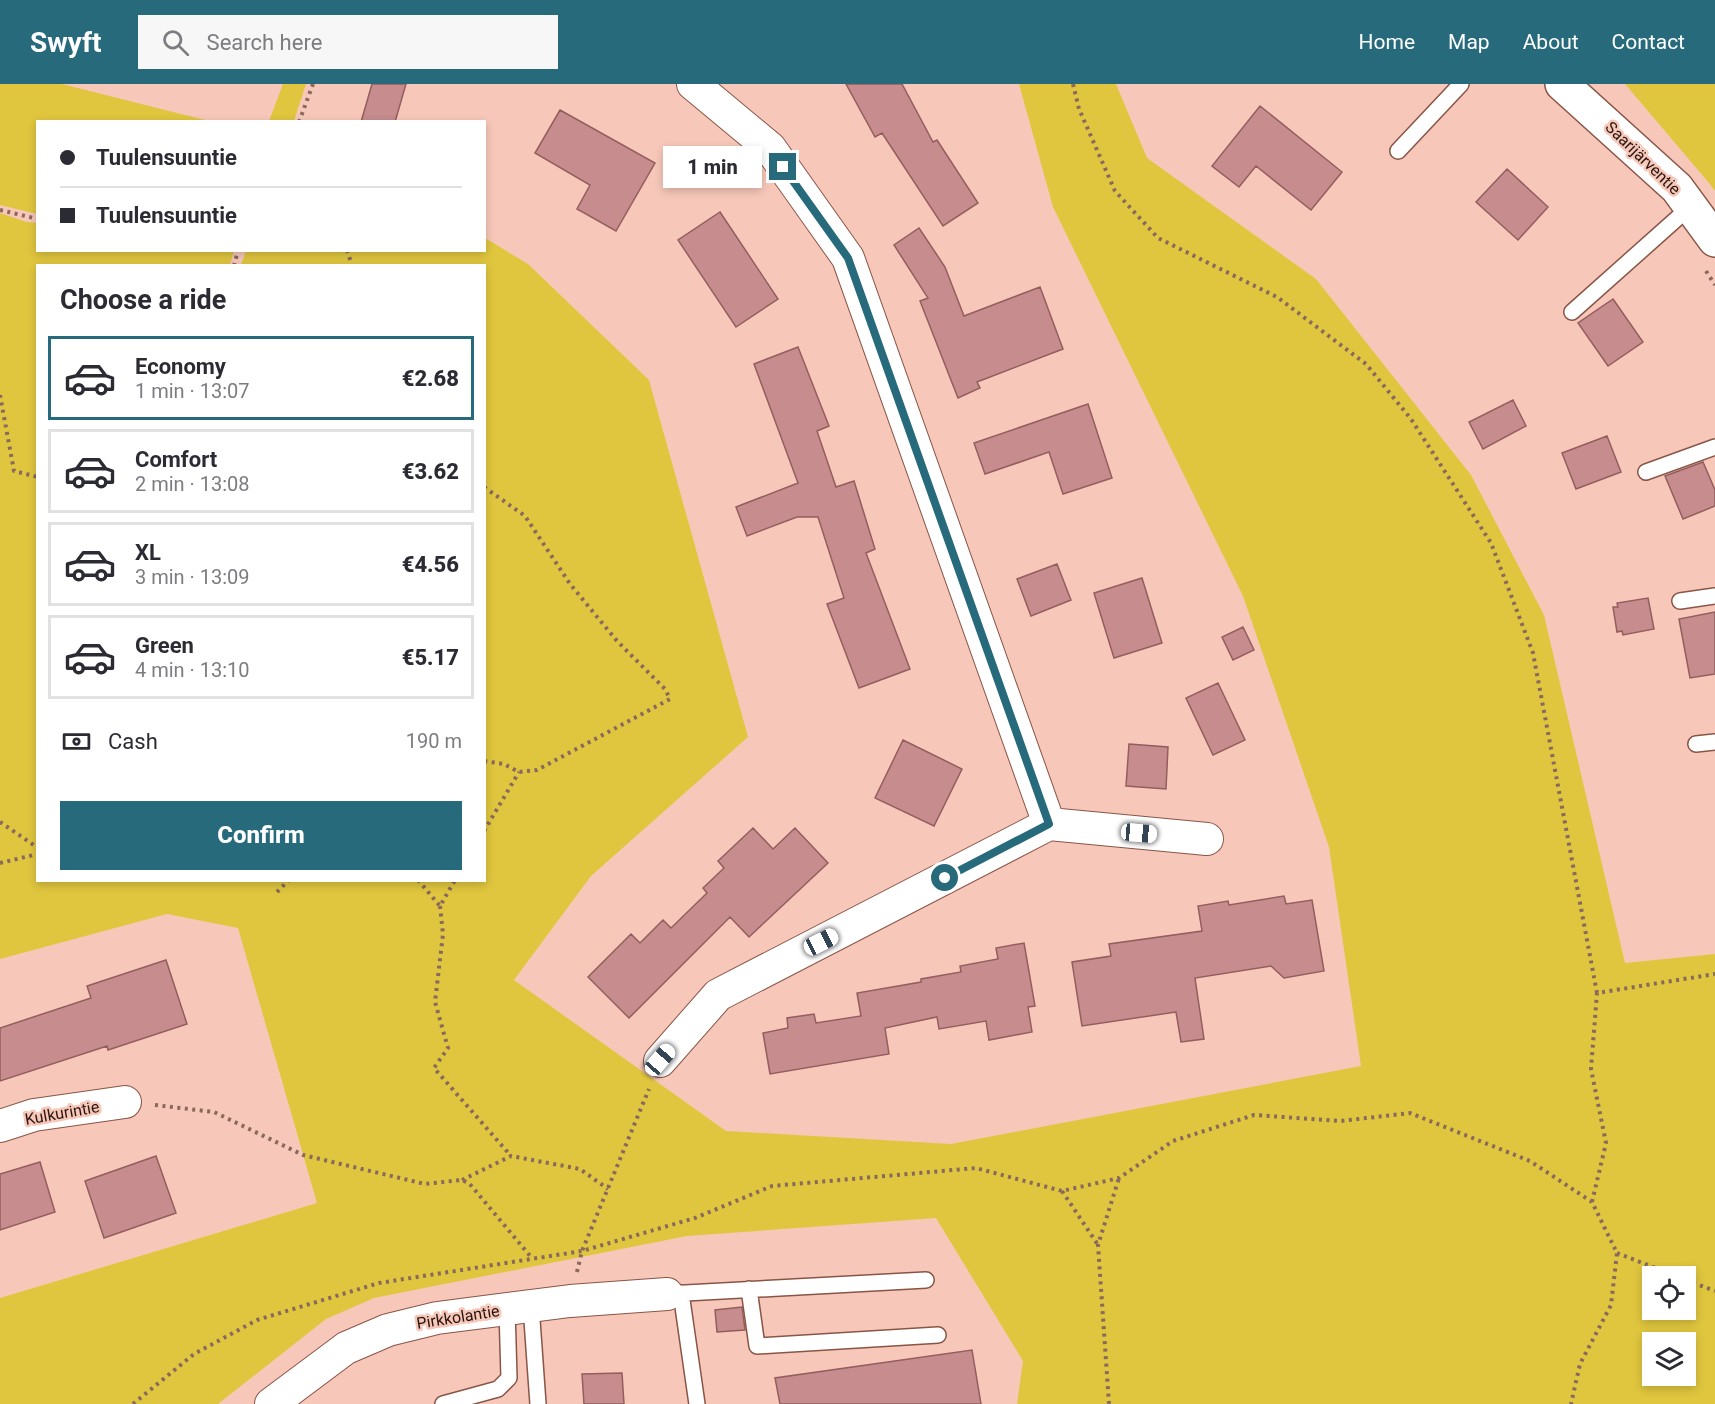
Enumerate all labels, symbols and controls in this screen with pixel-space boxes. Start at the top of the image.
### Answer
search box [138,15,558,69]
text: Swyft [30,26,102,59]
icon: search [159,26,192,59]
text: Search here [207,30,322,55]
text: Home [1359,30,1415,54]
text: Map [1448,30,1490,54]
text: About [1523,30,1579,54]
text: Contact [1612,30,1685,54]
street label: Saarijärventie [1602,118,1684,198]
text: Tuulensuuntie [96,145,237,170]
callout: 1 min [663,146,762,188]
route end [769,153,796,180]
text: 1 min [687,155,738,179]
text: Tuulensuuntie [96,203,237,228]
text: Choose a ride [60,284,226,316]
icon: car [63,351,117,405]
text: Economy [135,354,226,379]
text: €2.68 [402,366,459,391]
text: 1 min · 13:07 [135,379,250,403]
icon: car [63,444,117,498]
text: Comfort [135,447,217,472]
text: €3.62 [402,459,459,484]
text: 2 min · 13:08 [135,472,250,496]
icon: car [63,537,117,591]
text: XL [135,540,161,565]
text: €4.56 [402,552,459,577]
text: 3 min · 13:09 [135,565,250,589]
icon: car [63,630,117,684]
text: Green [135,633,194,658]
text: €5.17 [402,645,459,670]
text: 4 min · 13:10 [135,658,250,682]
icon: cash [60,725,93,758]
text: Cash [108,729,158,754]
text: 190 m [406,729,462,753]
button: Confirm [60,801,462,870]
car [1120,822,1158,844]
route start [931,864,958,891]
car [801,926,841,958]
car [641,1041,679,1079]
street label: Kulkurintie [23,1097,101,1129]
map controls [1642,1266,1696,1386]
button: locate [1642,1266,1696,1320]
street label: Pirkkolantie [415,1301,501,1333]
button: layers [1642,1332,1696,1386]

